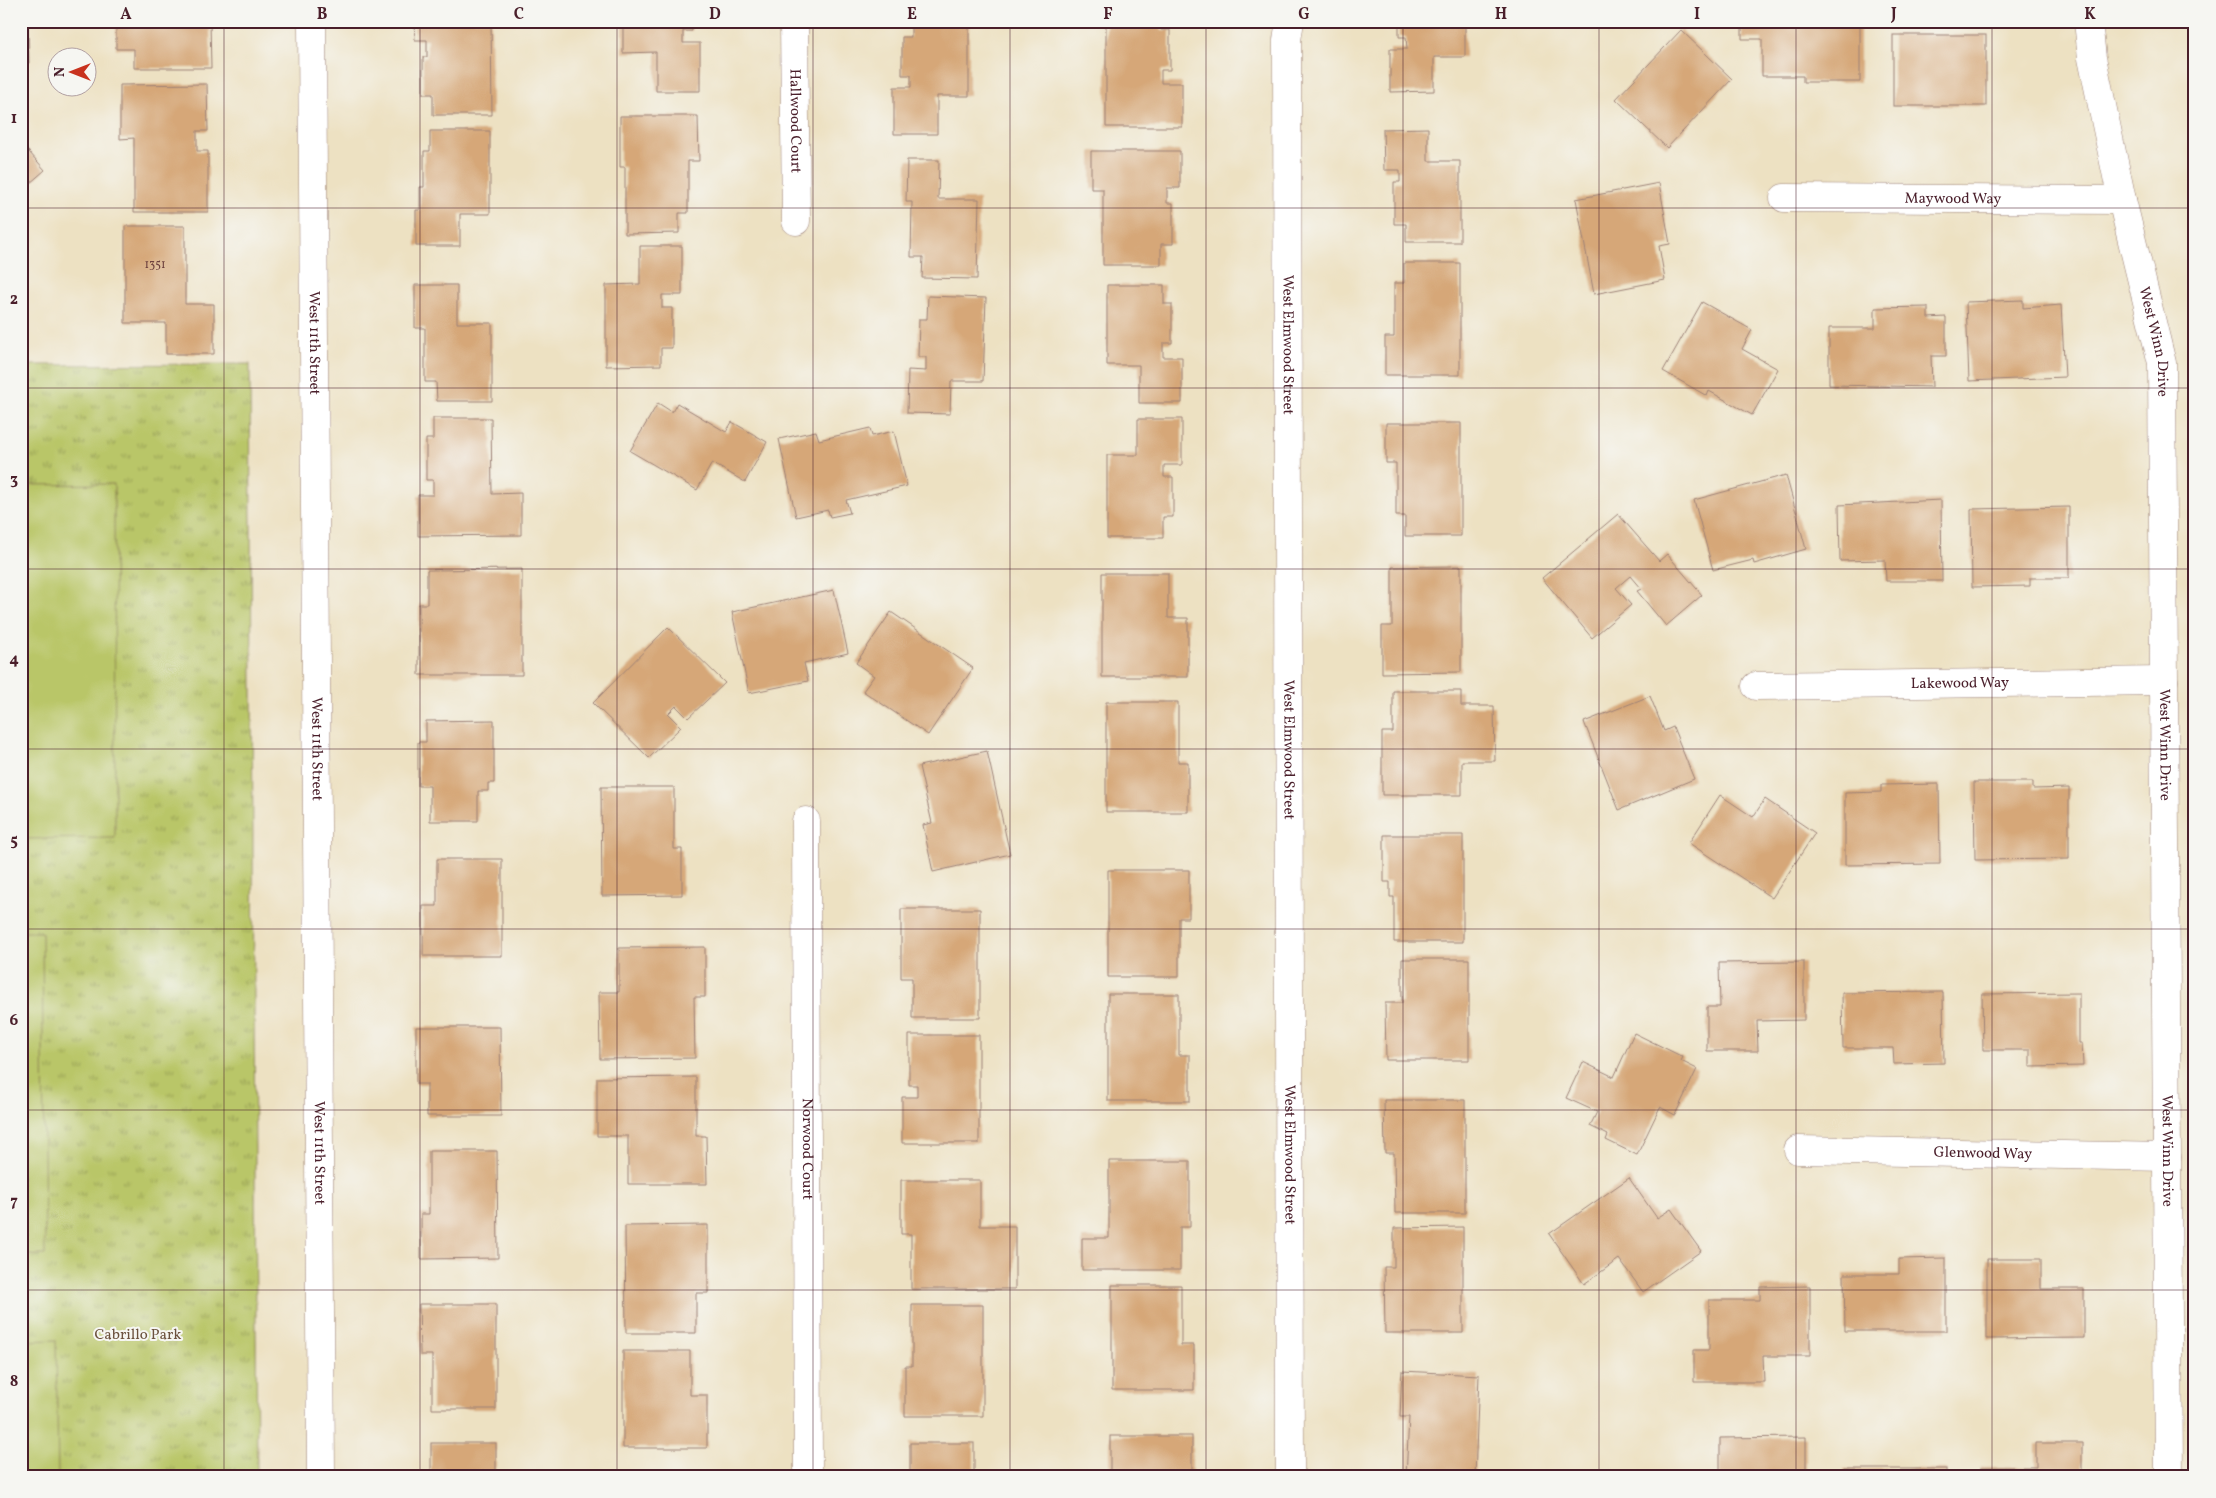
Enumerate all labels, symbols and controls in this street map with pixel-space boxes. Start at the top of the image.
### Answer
text: A [120,4,132,26]
text: B [317,4,328,26]
text: C [514,4,524,26]
text: D [709,4,721,26]
text: E [907,4,917,26]
text: F [1103,4,1113,26]
text: G [1298,4,1310,26]
text: H [1495,4,1507,26]
text: I [1694,4,1700,26]
text: J [1890,4,1897,26]
text: K [2084,4,2096,26]
north arrow [48,48,98,98]
text: N [51,67,70,77]
street label: Hallwood Court [784,69,806,173]
text: 1 [11,108,17,130]
street label: Maywood Way [1905,188,2001,210]
house number: 1351 [144,257,166,273]
street label: West Elmwood Street [1277,275,1298,415]
street label: West Winn Drive [2133,285,2173,397]
text: 2 [10,289,18,311]
street label: West 11th Street [303,291,325,395]
text: 3 [10,469,18,491]
text: 4 [9,649,19,671]
street label: Lakewood Way [1911,672,2009,695]
street label: West Elmwood Street [1278,680,1299,820]
street label: West Winn Drive [2154,689,2175,801]
street label: West 11th Street [306,697,327,801]
text: 5 [10,830,18,852]
text: 6 [10,1010,19,1032]
street label: West Elmwood Street [1279,1085,1300,1225]
street label: West Winn Drive [2156,1095,2178,1207]
street label: Norwood Court [796,1098,818,1200]
street label: West 11th Street [308,1101,330,1205]
street label: Glenwood Way [1933,1142,2032,1165]
text: 7 [10,1191,18,1213]
park label: Cabrillo Park [95,1325,181,1346]
text: 8 [10,1371,18,1393]

